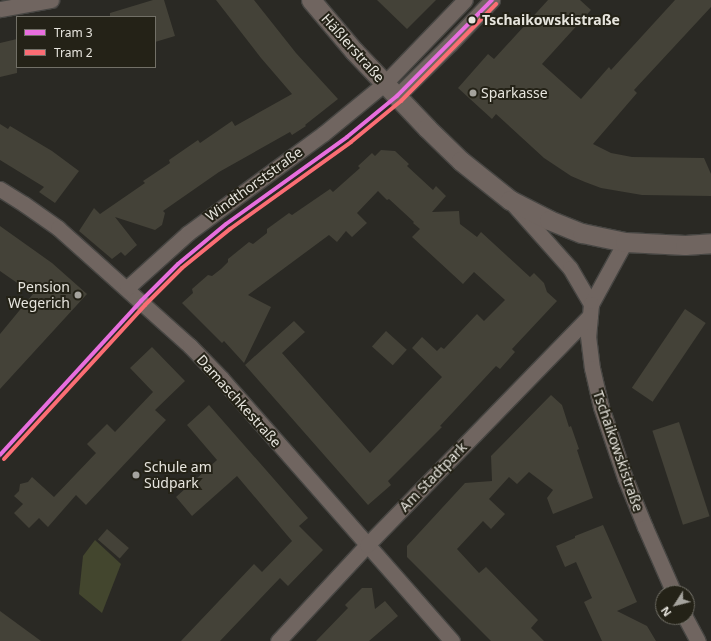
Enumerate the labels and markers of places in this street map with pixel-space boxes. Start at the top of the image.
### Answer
place label: Tschaikowskistraße [482,12,620,28]
marker: Tschaikowskistraße [465,13,479,27]
place label: Sparkasse [481,85,548,101]
marker: Sparkasse [468,88,478,98]
place label: Pension Wegerich [8,279,70,312]
marker: Pension Wegerich [73,290,83,300]
place label: Schule am Südpark [144,459,212,492]
marker: Schule am Südpark [131,470,141,480]

